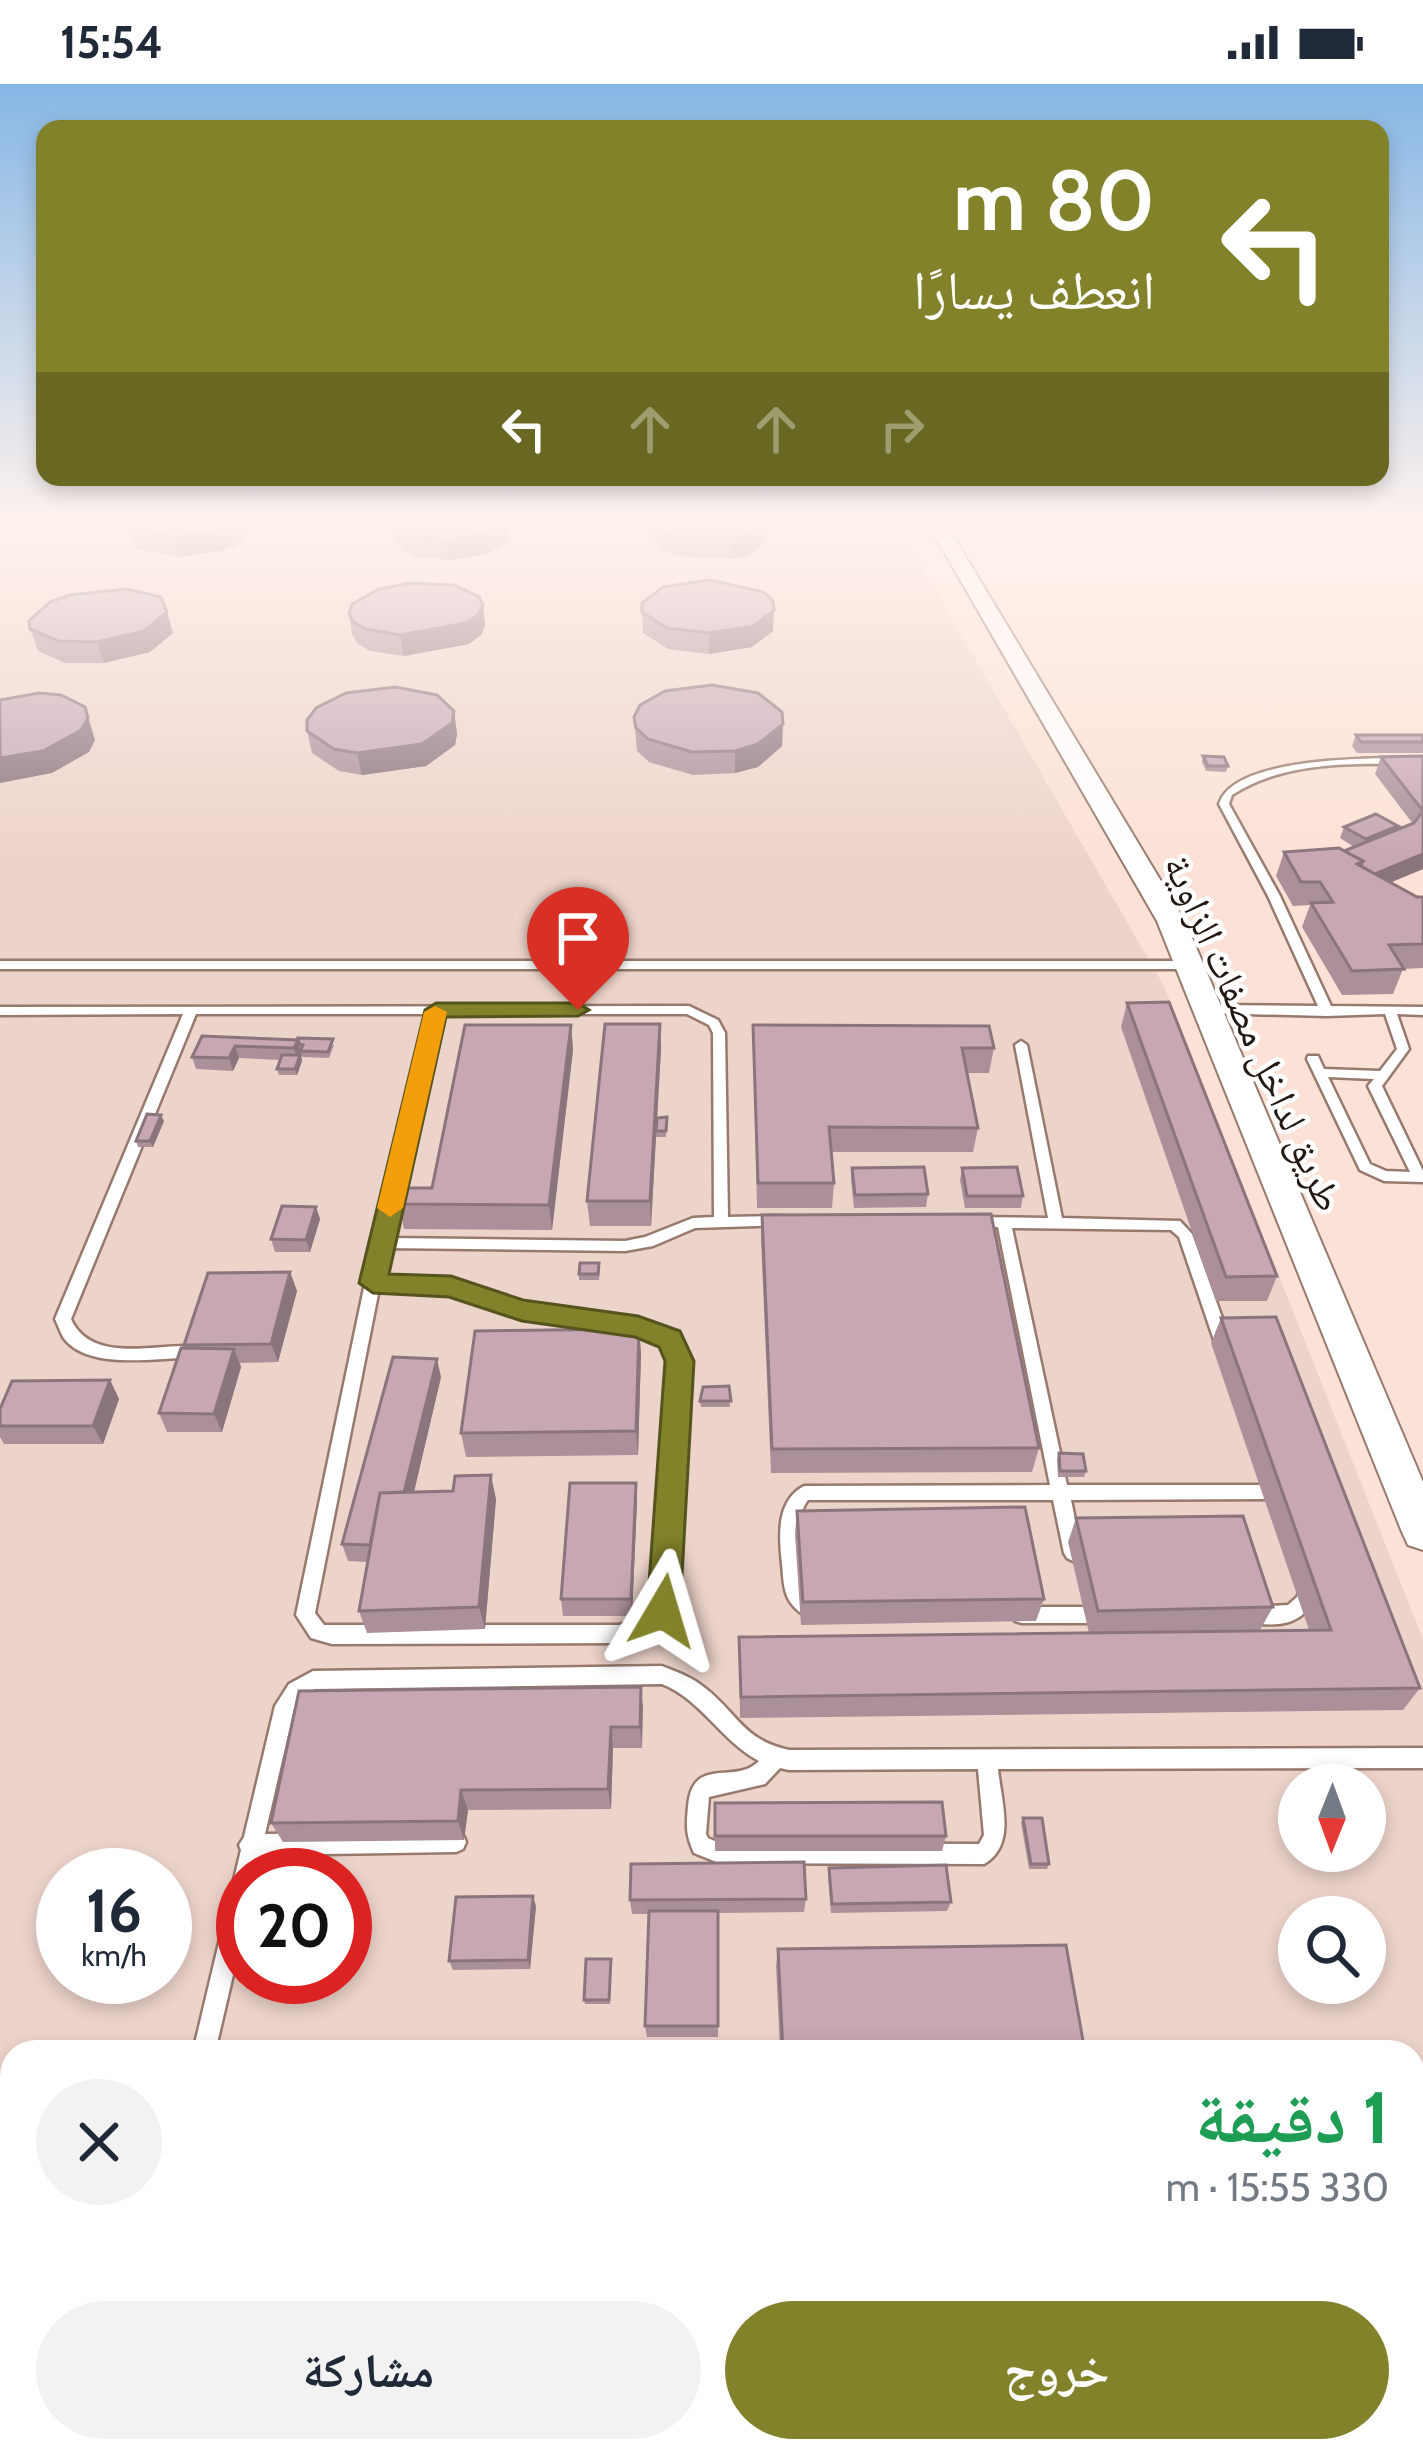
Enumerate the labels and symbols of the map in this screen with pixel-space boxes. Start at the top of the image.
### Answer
street label: طريق لداخل مصفات الزاوية [1153,847,1354,1219]
pin [527,887,629,1010]
position arrow [600,1548,726,1674]
north arrow [1278,1764,1386,1872]
speed limit sign: 20 [216,1848,372,2004]

